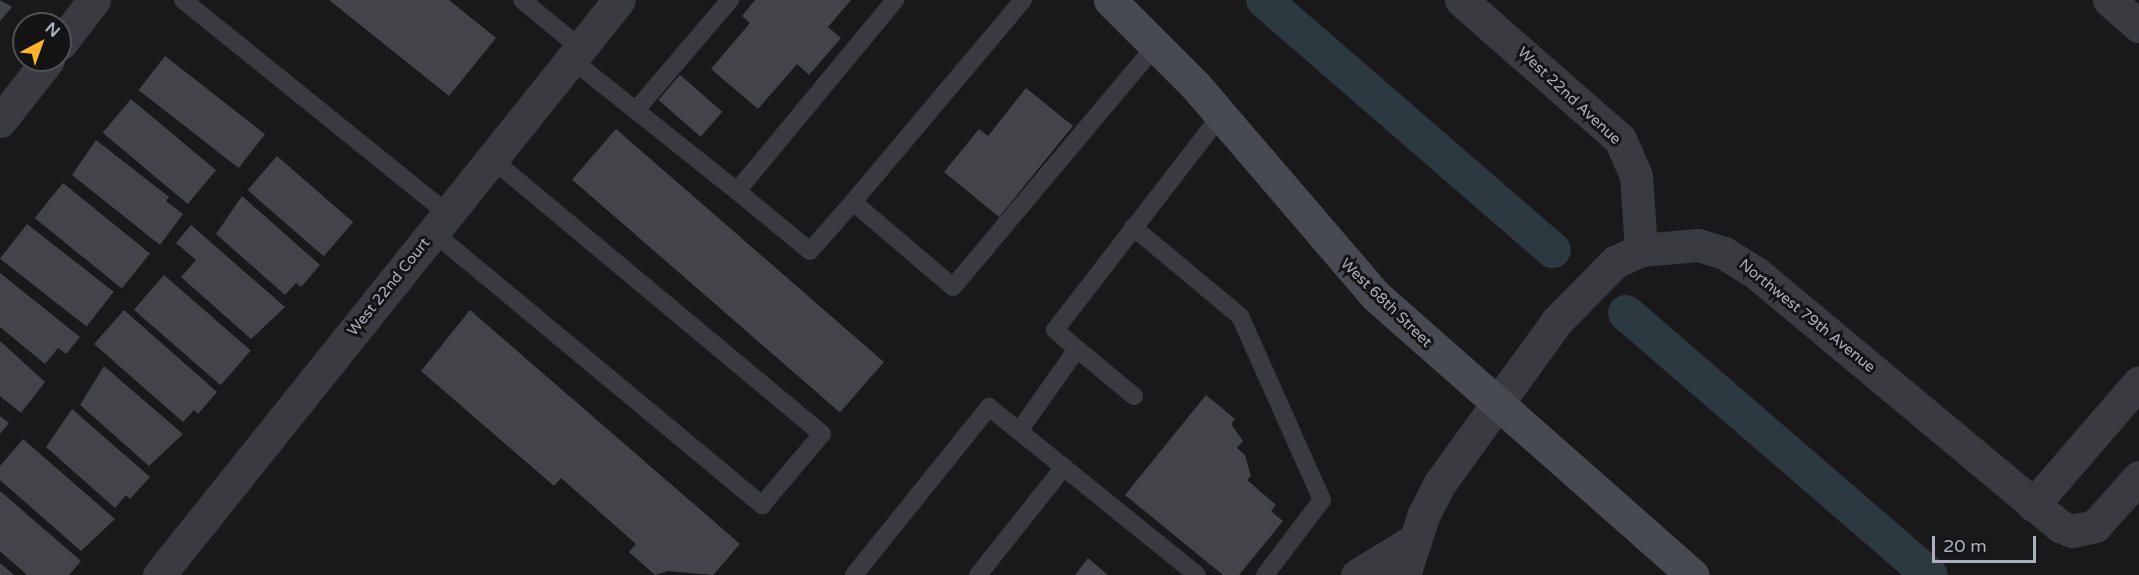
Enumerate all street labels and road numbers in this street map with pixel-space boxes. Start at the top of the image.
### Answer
street label: West 22nd Avenue [1514,43,1624,149]
street label: West 22nd Court [344,234,434,340]
street label: West 68th Street [1337,255,1435,351]
street label: Northwest 79th Avenue [1735,256,1879,376]

